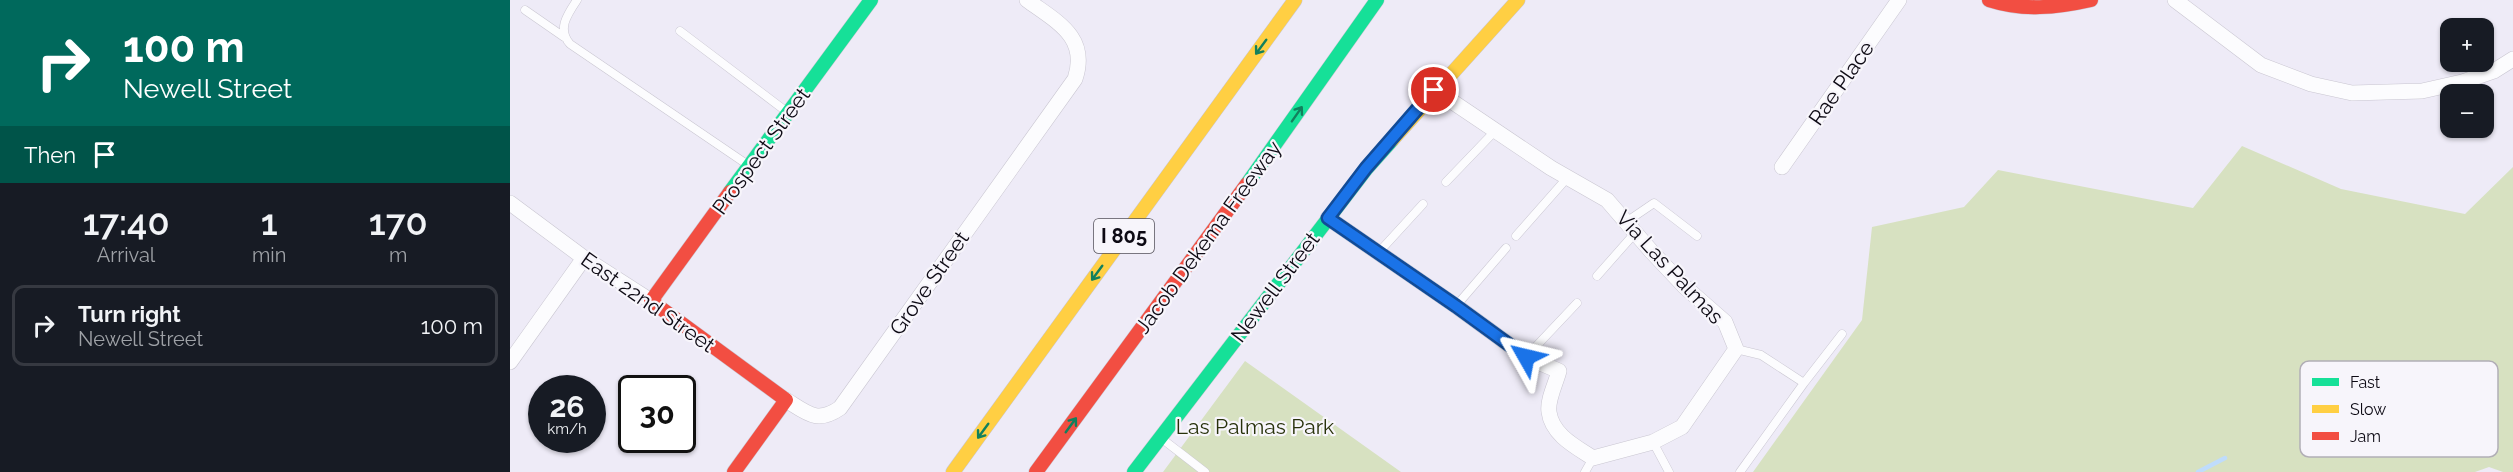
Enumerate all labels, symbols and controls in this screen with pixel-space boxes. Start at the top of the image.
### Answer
map controls [2440,18,2494,138]
button: + [2440,18,2494,72]
text: 100 m [123,23,245,72]
icon: right [24,24,102,102]
street label: Rae Place [1803,36,1879,130]
one-way arrow [1255,39,1267,55]
pin [1408,64,1459,115]
text: Newell Street [123,73,292,104]
icon: arrive [1417,73,1450,106]
street label: Prospect Street [707,83,815,219]
button: − [2440,84,2494,138]
one-way arrow [1291,107,1303,123]
street label: Jacob Dekema Freeway [1130,136,1286,338]
icon: arrive [88,138,121,171]
text: Then [24,142,76,168]
text: 17:40 [82,201,170,243]
text: 1 [261,201,278,243]
text: 170 [369,201,428,243]
street label: Via Las Palmas [1611,205,1729,329]
road number: I 805 [1094,219,1154,253]
street label: Grove Street [884,226,974,340]
street label: Newell Street [1225,227,1325,347]
text: Arrival [97,243,155,267]
text: min [252,243,286,267]
text: m [389,243,407,267]
street label: East 22nd Street [576,247,720,357]
one-way arrow [1091,265,1103,281]
text: Turn right [78,301,181,327]
icon: right [27,309,60,342]
text: 100 m [421,313,483,339]
position arrow [1494,325,1558,389]
text: Newell Street [78,327,203,351]
legend [2300,361,2498,457]
text: Fast [2350,373,2381,392]
speed limit sign: 30 [618,375,696,453]
text: 26 [549,389,585,424]
text: Slow [2350,400,2386,419]
park label: Las Palmas Park [1176,414,1334,439]
one-way arrow [1064,417,1077,433]
text: km/h [547,420,587,438]
one-way arrow [977,423,989,439]
text: Jam [2350,427,2381,446]

